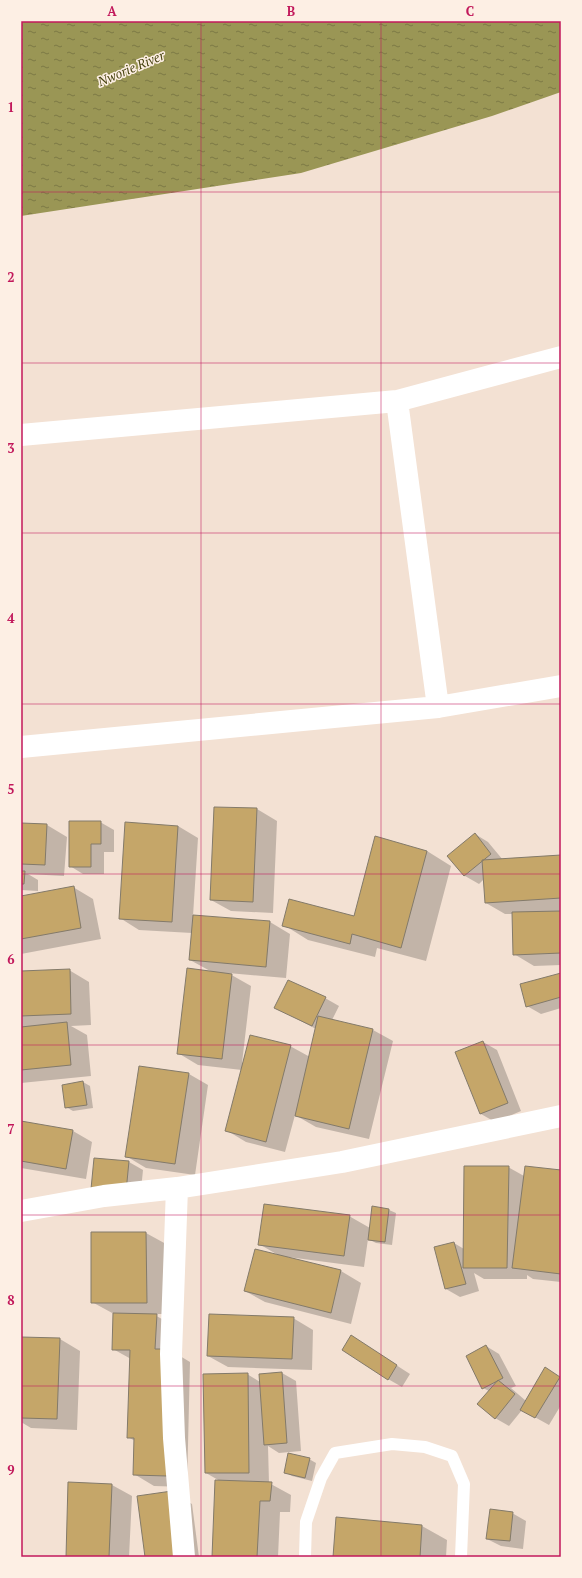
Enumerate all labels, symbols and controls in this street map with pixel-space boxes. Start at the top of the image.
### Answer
text: A [107,2,117,20]
text: B [287,2,295,20]
text: C [466,2,474,20]
water label: Nworie River [94,45,168,91]
text: 1 [7,98,15,116]
text: 2 [7,268,15,286]
text: 3 [7,439,15,457]
text: 4 [7,609,15,627]
text: 5 [7,780,15,798]
text: 6 [7,950,15,968]
text: 7 [7,1120,15,1138]
text: 8 [7,1291,15,1309]
text: 9 [7,1461,15,1479]

